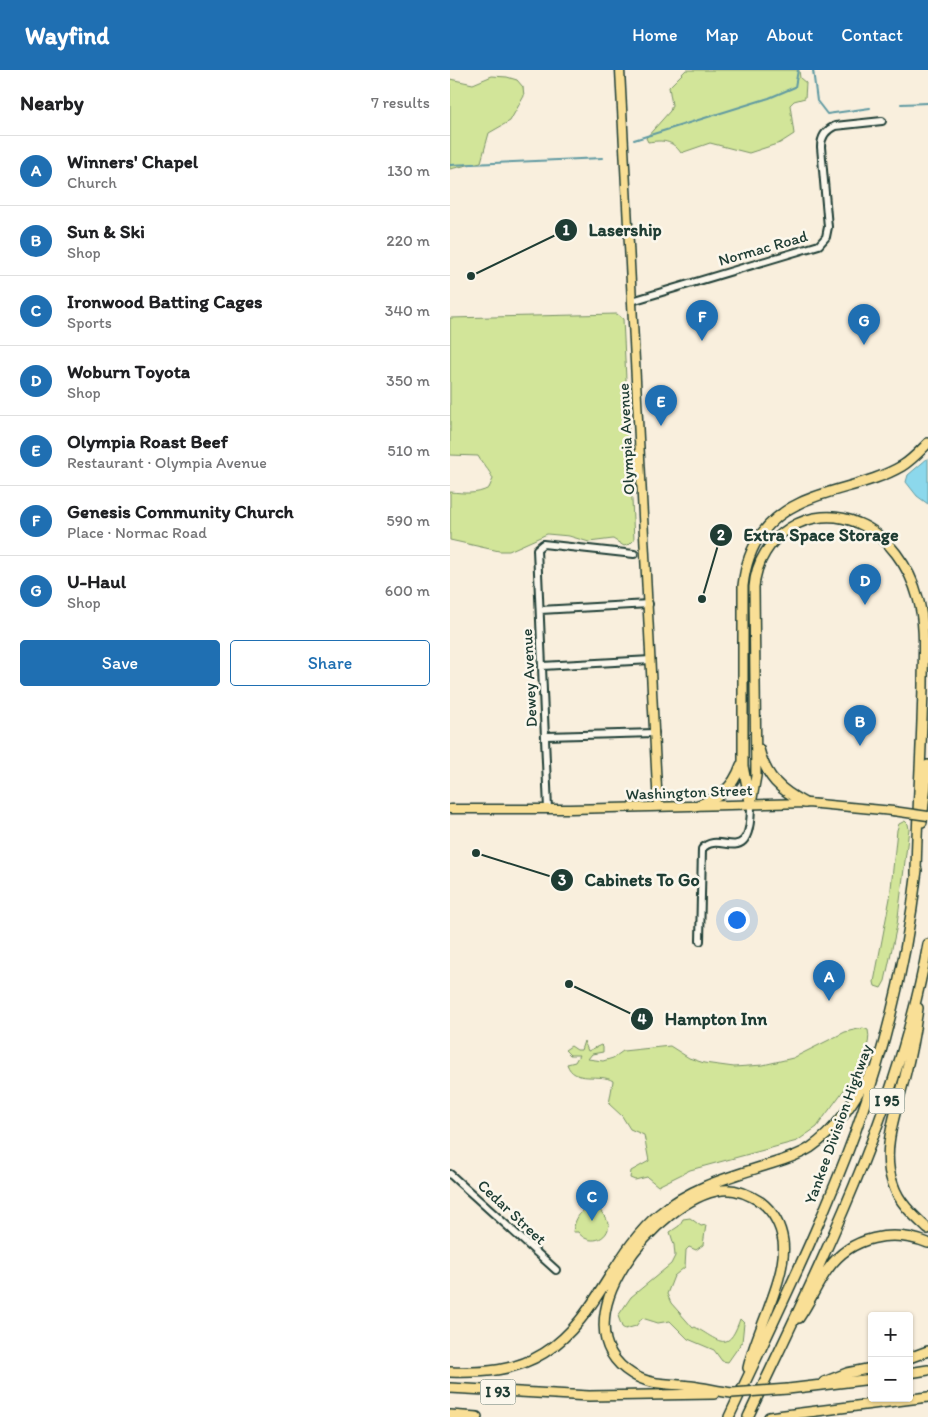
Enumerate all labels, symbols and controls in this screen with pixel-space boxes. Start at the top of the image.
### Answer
text: Wayfind [25,21,109,50]
text: Home [632,24,678,46]
text: Map [706,24,739,46]
text: About [767,24,813,46]
text: Contact [841,24,903,46]
text: Nearby [20,90,84,115]
text: 7 results [371,93,430,112]
text: Winners' Chapel [67,150,198,173]
text: A [31,161,41,180]
text: 130 m [387,161,430,180]
text: Church [67,173,117,192]
callout: Lasership [554,213,672,246]
text: Lasership [588,219,662,241]
text: Sun & Ski [67,220,145,243]
text: 1 [563,221,570,239]
street label: Normac Road [716,226,810,270]
text: B [31,231,41,250]
text: 220 m [386,231,430,250]
text: Shop [67,243,101,262]
text: Ironwood Batting Cages [67,290,263,313]
pin: F [686,300,718,341]
text: C [31,301,41,320]
text: 340 m [385,301,430,320]
pin: G [848,304,880,345]
text: Sports [67,313,112,332]
text: Woburn Toyota [67,360,190,383]
text: D [31,371,41,390]
text: 350 m [386,371,430,390]
text: Shop [67,383,101,402]
street label: Olympia Avenue [614,383,638,495]
pin: E [645,385,677,426]
text: Olympia Roast Beef [67,430,228,453]
text: E [32,441,40,460]
text: 510 m [387,441,430,460]
text: Restaurant · Olympia Avenue [67,453,267,472]
text: Genesis Community Church [67,500,294,523]
text: F [32,511,40,530]
text: 590 m [386,511,430,530]
callout: Extra Space Storage [708,518,909,551]
text: Place · Normac Road [67,523,207,542]
text: Extra Space Storage [743,524,899,546]
text: 2 [717,526,725,544]
pin: D [849,564,881,605]
text: U-Haul [67,570,126,593]
text: G [30,581,42,600]
text: 600 m [385,581,430,600]
text: Shop [67,593,101,612]
street label: Dewey Avenue [517,628,541,728]
button: Save [20,640,220,686]
button: Share [230,640,430,686]
pin: B [844,705,876,746]
street label: Washington Street [625,780,753,804]
callout: Cabinets To Go [550,864,710,897]
text: Cabinets To Go [584,869,700,891]
text: 3 [558,871,566,889]
your location [724,907,750,933]
pin: A [813,960,845,1001]
callout: Hampton Inn [630,1003,777,1036]
text: Hampton Inn [665,1008,768,1030]
text: 4 [637,1010,647,1028]
street label: Yankee Division Highway [800,1041,876,1207]
road number: I 95 [870,1088,904,1114]
street label: Cedar Street [474,1175,550,1249]
pin: C [576,1180,608,1221]
map controls [868,1312,913,1402]
button: + [868,1312,913,1357]
button: − [868,1357,913,1402]
road number: I 93 [480,1380,516,1404]

